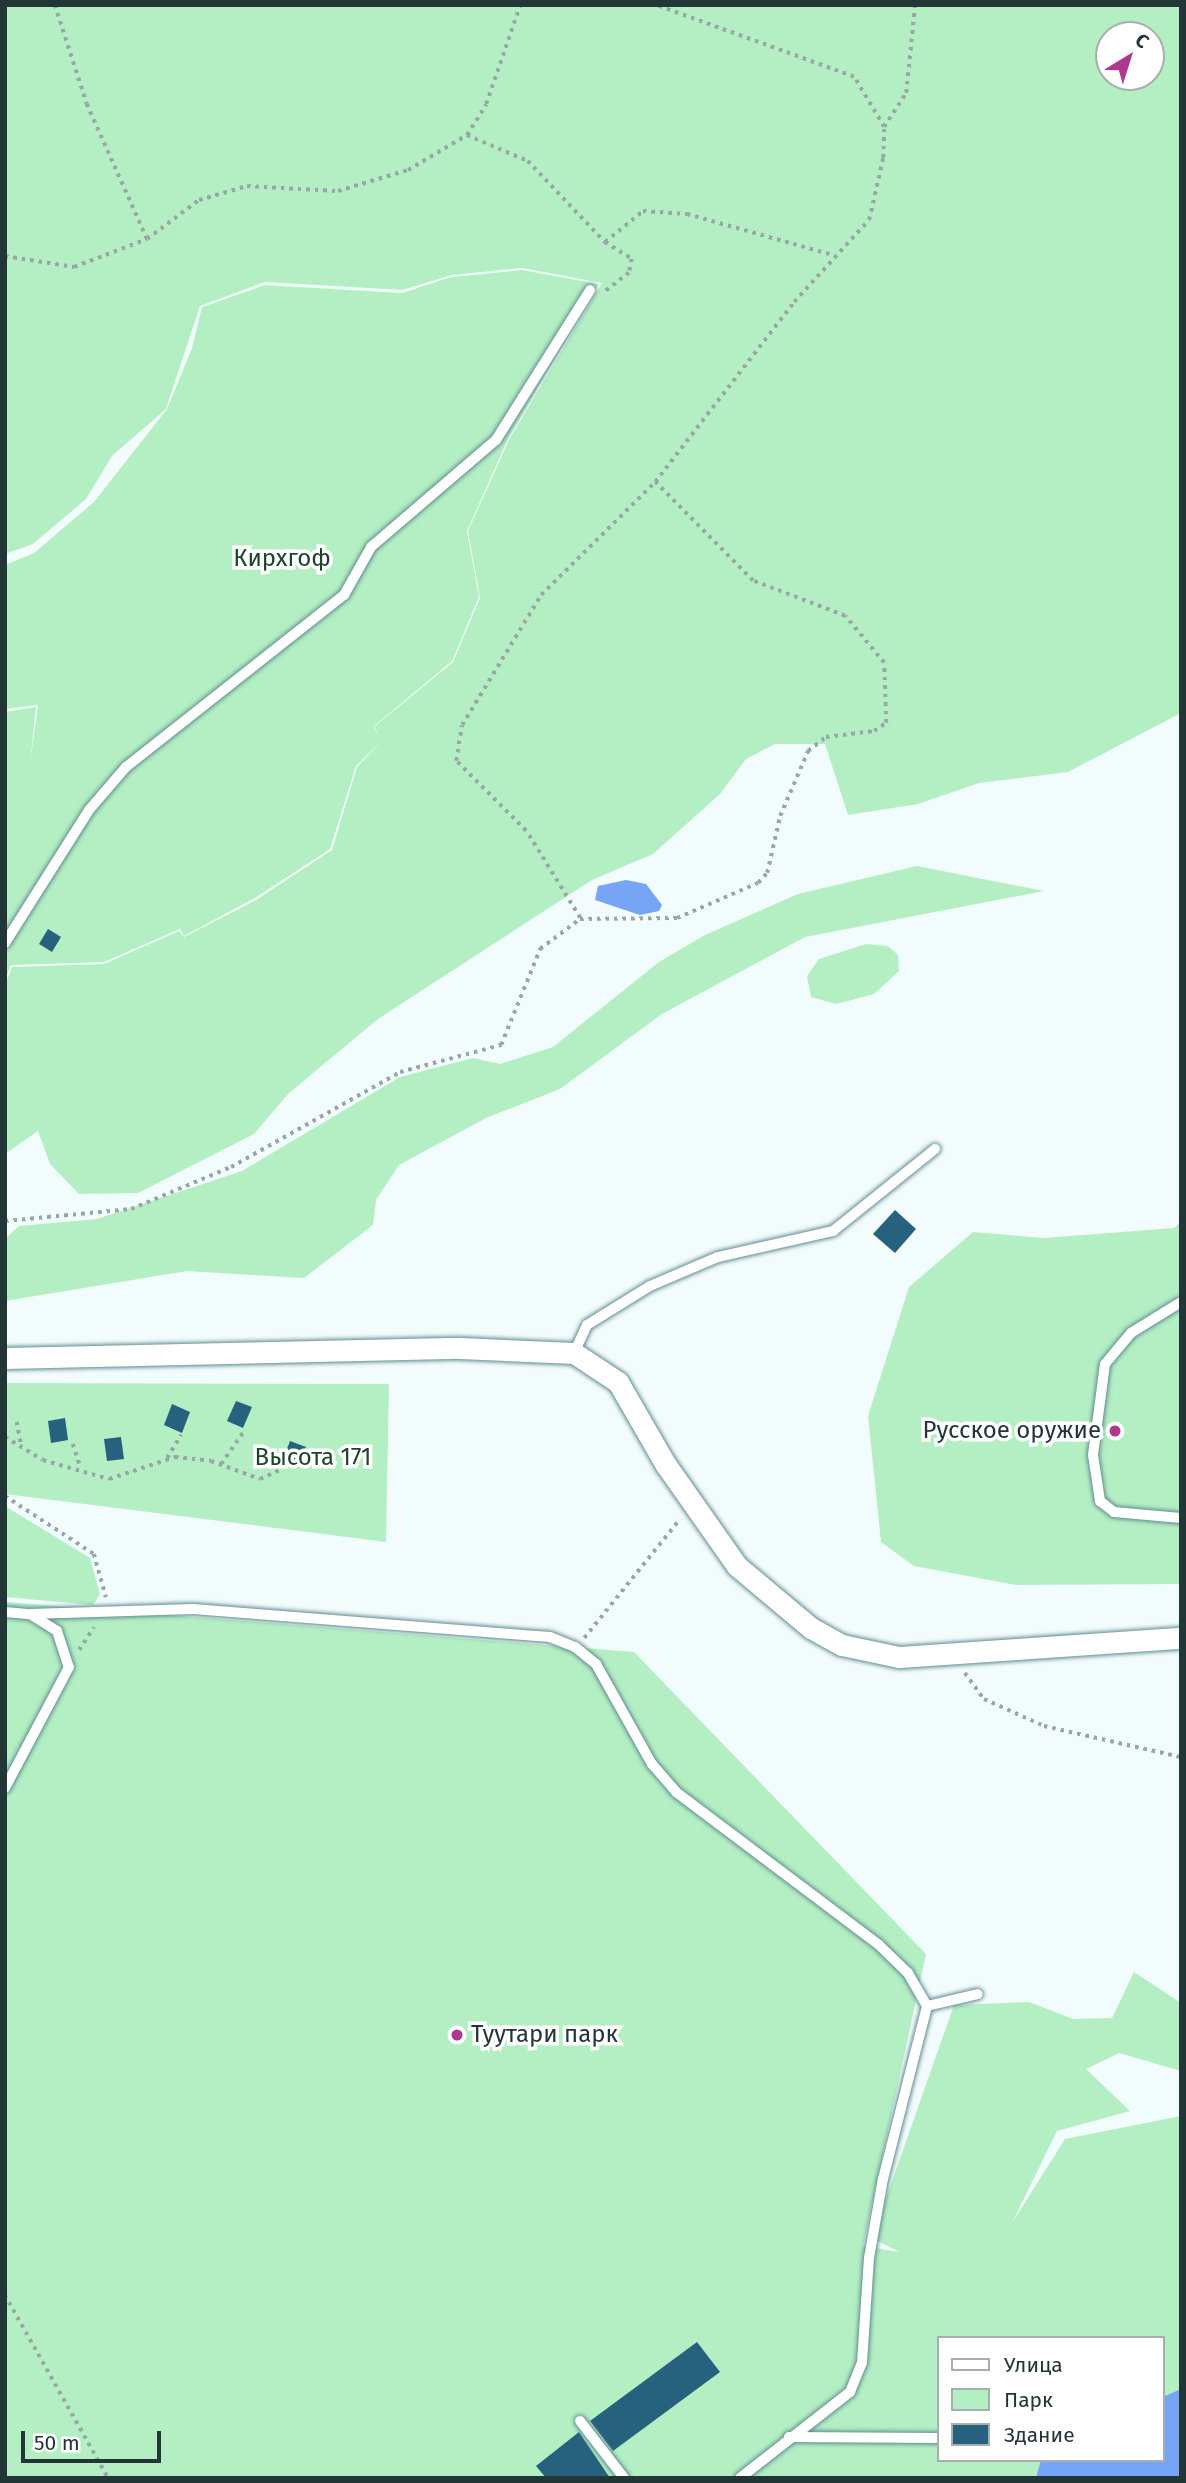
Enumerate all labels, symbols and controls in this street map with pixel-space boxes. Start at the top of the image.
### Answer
north arrow [1095,21,1165,91]
text: С [1131,28,1153,53]
park label: Кирхгоф [233,545,331,573]
place label: Русское оружие [923,1417,1101,1445]
marker: Русское оружие [1107,1423,1123,1439]
park label: Высота 171 [255,1444,371,1472]
place label: Туутари парк [471,2021,618,2049]
marker: Туутари парк [449,2027,465,2043]
legend [937,2336,1165,2462]
text: Улица [1004,2352,1063,2378]
text: Парк [1004,2387,1053,2413]
scale bar [24,2416,164,2460]
text: Здание [1004,2422,1075,2448]
text: 50 m [34,2430,80,2456]

